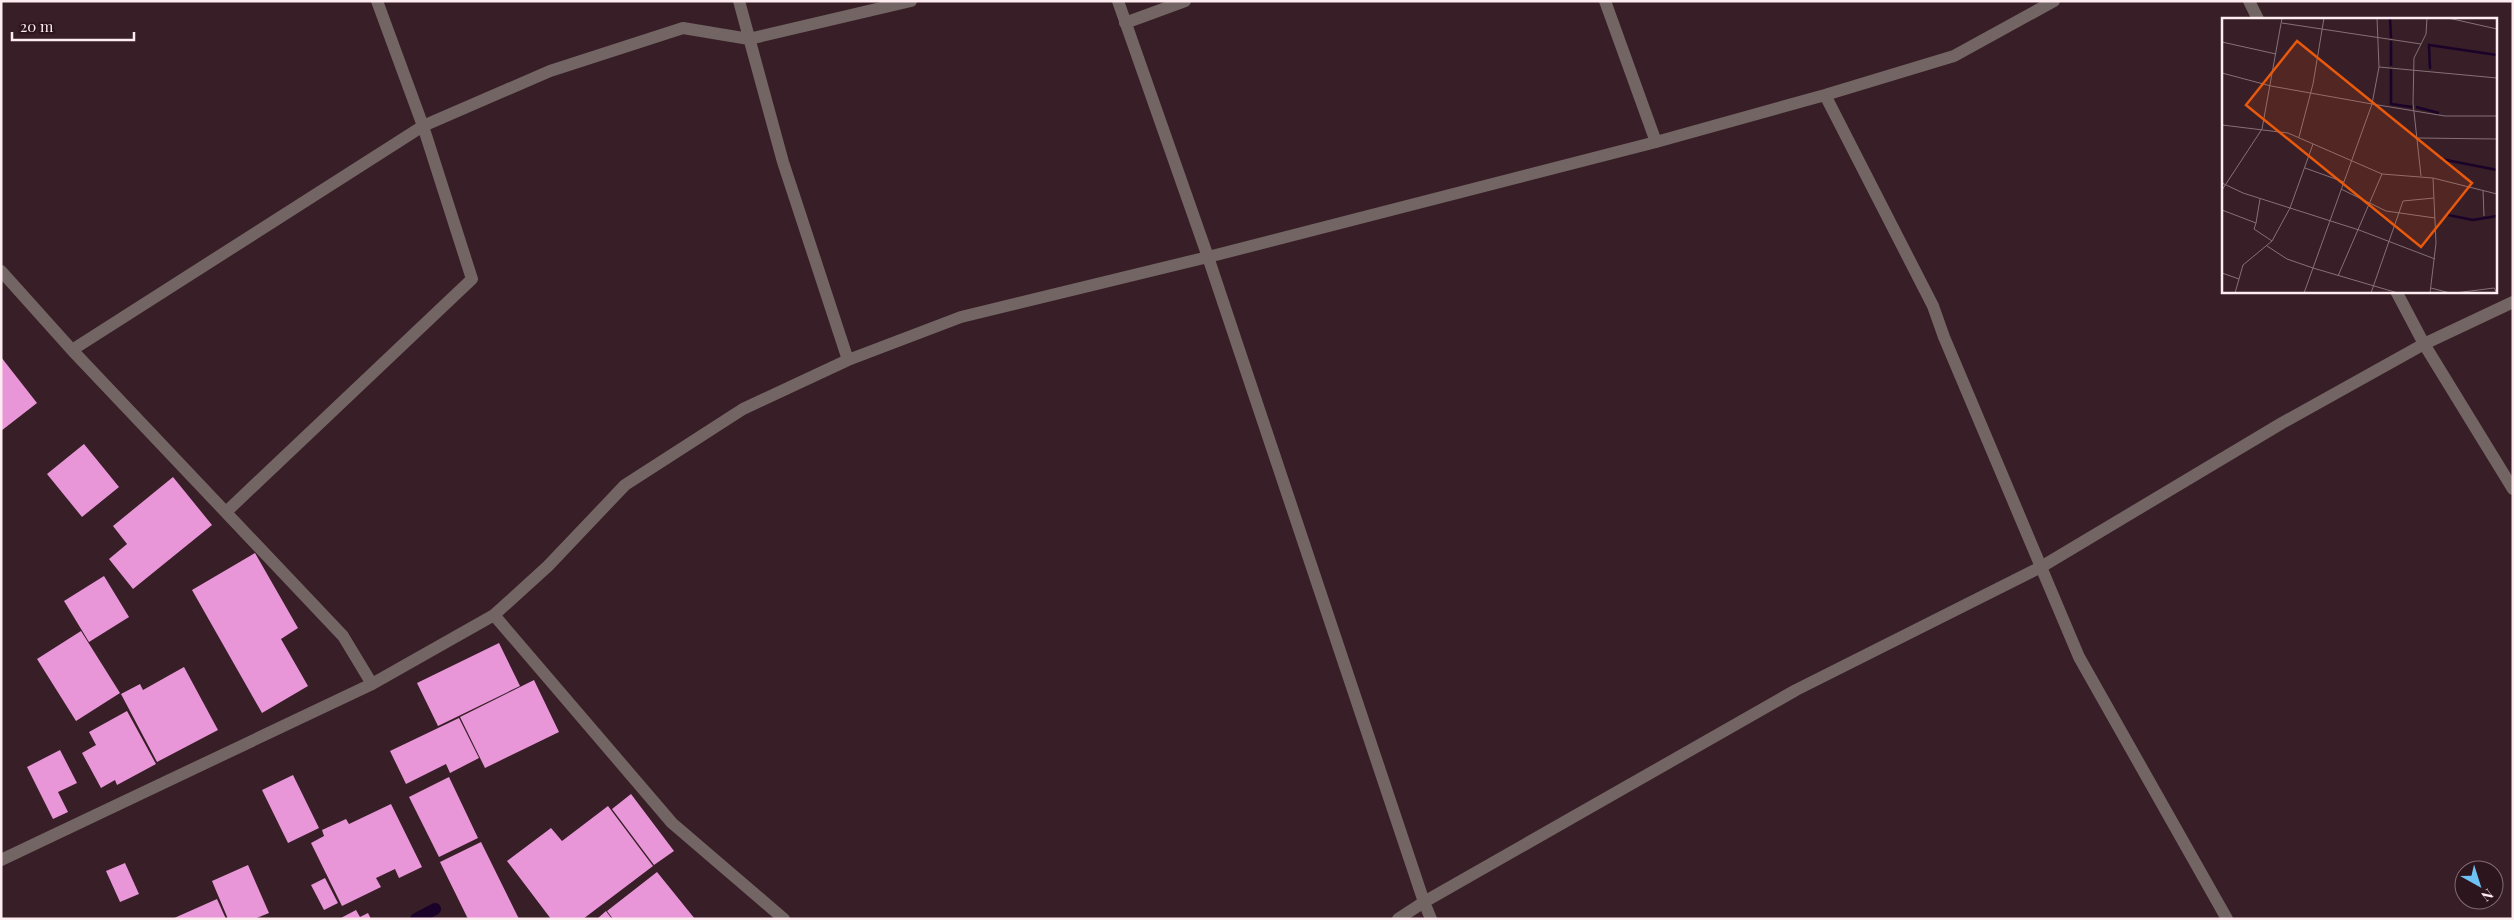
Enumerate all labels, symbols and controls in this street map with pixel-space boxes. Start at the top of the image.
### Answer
scale bar [12,10,135,42]
text: 20 m [20,16,54,36]
inset map [2222,18,2496,292]
north arrow [2454,860,2504,910]
text: N [2478,885,2497,906]

